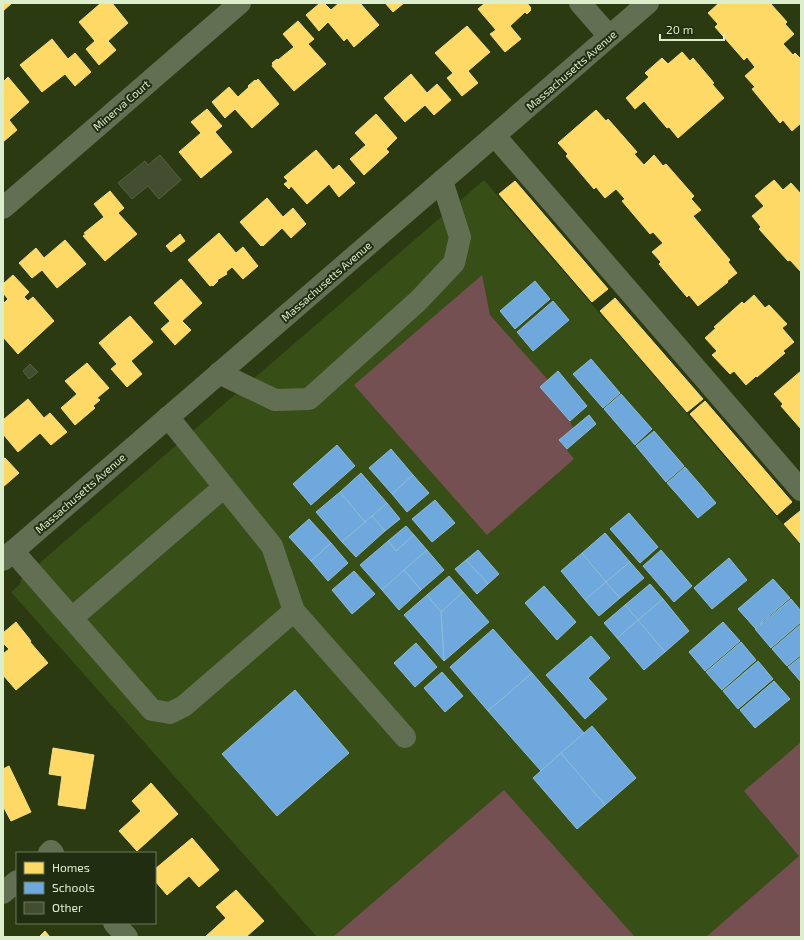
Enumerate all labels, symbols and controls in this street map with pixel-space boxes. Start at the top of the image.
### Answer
scale bar [660,16,724,42]
text: 20 m [666,22,693,36]
street label: Massachusetts Avenue [523,27,619,113]
street label: Minerva Court [90,77,152,133]
street label: Massachusetts Avenue [278,238,374,324]
street label: Massachusetts Avenue [32,450,128,536]
legend [16,852,156,924]
text: Homes [52,860,90,874]
text: Schools [52,880,95,894]
text: Other [52,900,83,914]

